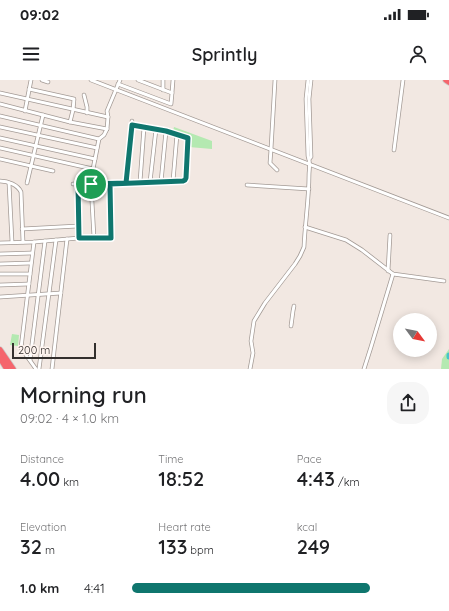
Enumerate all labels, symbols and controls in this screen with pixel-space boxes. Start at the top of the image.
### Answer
text: 09:02 [20,5,60,24]
icon: menu [20,43,42,65]
text: Sprintly [192,43,257,66]
icon: person [407,43,429,65]
pin [74,167,108,201]
icon: arrive [80,173,102,195]
north arrow [393,313,437,357]
map controls [393,313,437,357]
scale bar [12,341,96,360]
text: 200 m [18,343,50,357]
text: Morning run [20,381,147,409]
button: share [387,382,429,424]
text: 09:02 · 4 × 1.0 km [20,410,119,426]
text: Distance [20,452,64,466]
text: Time [158,452,184,466]
text: Pace [297,452,322,466]
text: 4.00 [20,466,60,491]
text: 18:52 [158,466,204,491]
text: 4:43 [297,466,335,491]
text: km [60,475,79,489]
text: /km [335,475,360,489]
text: Elevation [20,520,66,534]
text: Heart rate [158,520,211,534]
text: kcal [297,520,317,534]
text: 32 [20,534,42,559]
text: 133 [158,534,187,559]
text: 249 [297,534,330,559]
text: m [42,543,55,557]
text: bpm [187,543,214,557]
text: 1.0 km [20,580,59,596]
text: 4:41 [84,580,105,596]

